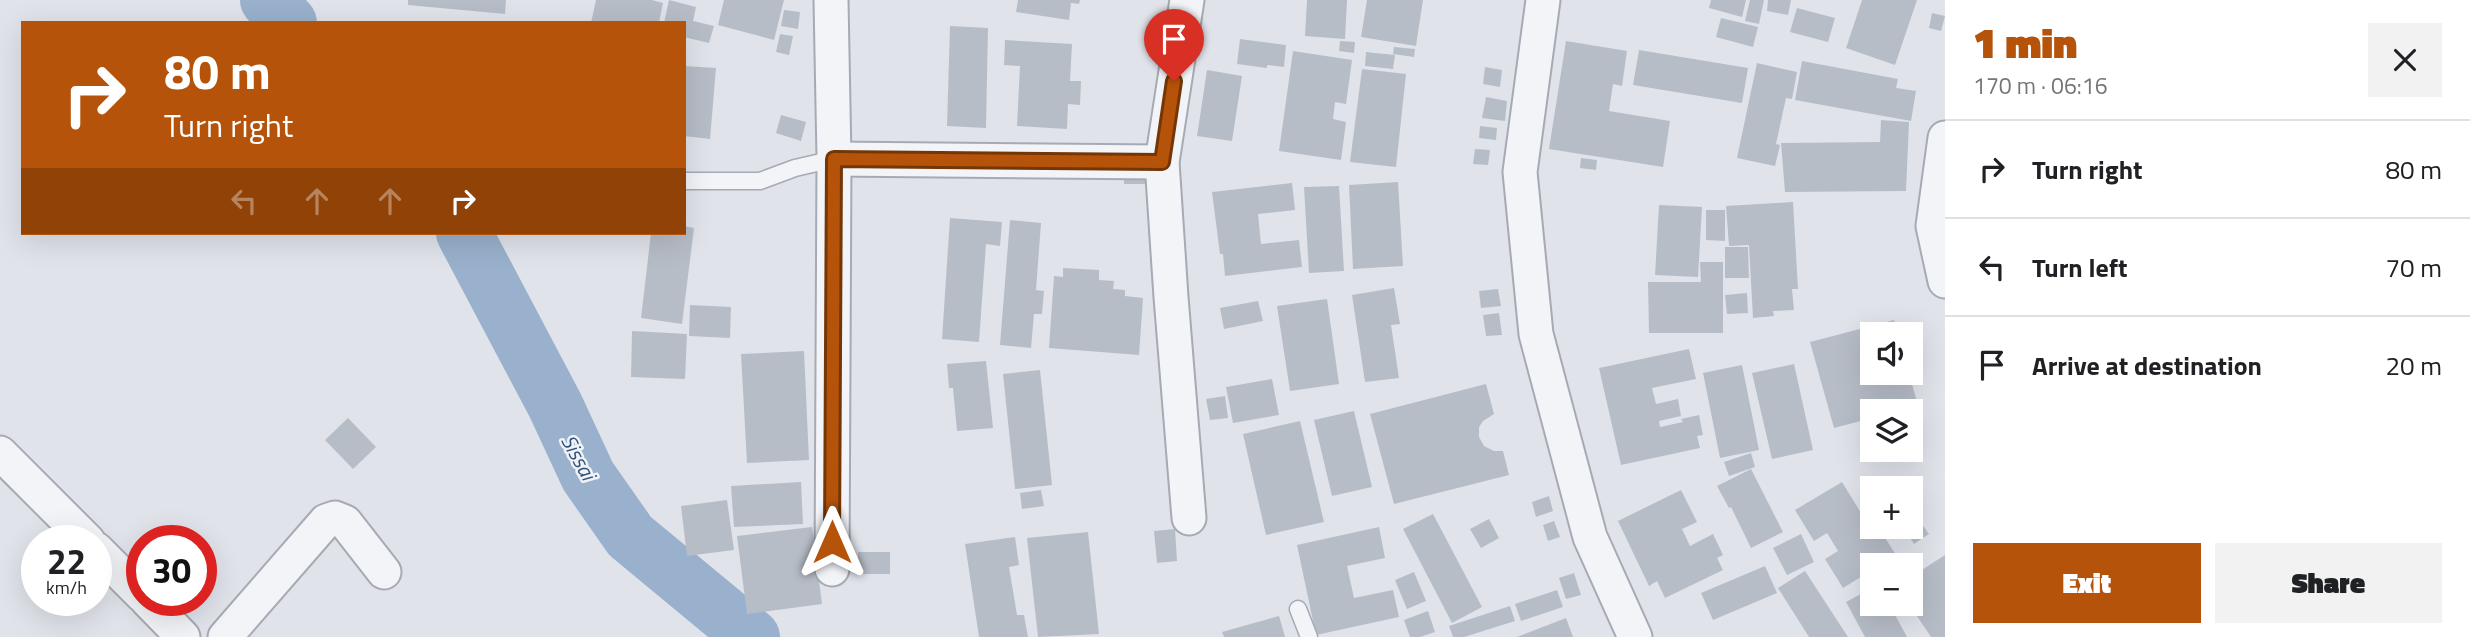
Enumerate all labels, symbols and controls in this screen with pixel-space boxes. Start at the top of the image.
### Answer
pin [1144,9,1204,81]
text: 1 min [1973,10,2077,74]
icon: arrive [1155,20,1193,58]
button: close [2368,23,2442,97]
text: 80 m [164,33,271,108]
icon: right [49,49,140,140]
text: 170 m · 06:16 [1973,68,2108,103]
text: Turn right [164,101,293,149]
icon: right [1973,150,2011,188]
text: Turn right [2032,150,2143,189]
text: 80 m [2385,150,2442,189]
icon: left [225,182,263,220]
icon: ahead [298,182,336,220]
icon: ahead [371,182,409,220]
icon: right [444,182,482,220]
icon: left [1973,248,2011,286]
text: Turn left [2032,248,2127,287]
text: 70 m [2385,248,2442,287]
map controls [1860,322,1923,616]
button: sound [1860,322,1923,385]
icon: arrive [1973,346,2011,384]
text: Arrive at destination [2032,346,2262,385]
text: 20 m [2385,346,2442,385]
button: layers [1860,399,1923,462]
water label: Sissai [553,428,606,488]
button: + [1860,476,1923,539]
position arrow [795,505,869,579]
speed limit sign: 30 [126,525,217,616]
text: 22 [47,534,86,588]
button: Exit [1973,543,2201,623]
button: Share [2215,543,2442,623]
button: − [1860,553,1923,616]
text: km/h [46,574,87,601]

